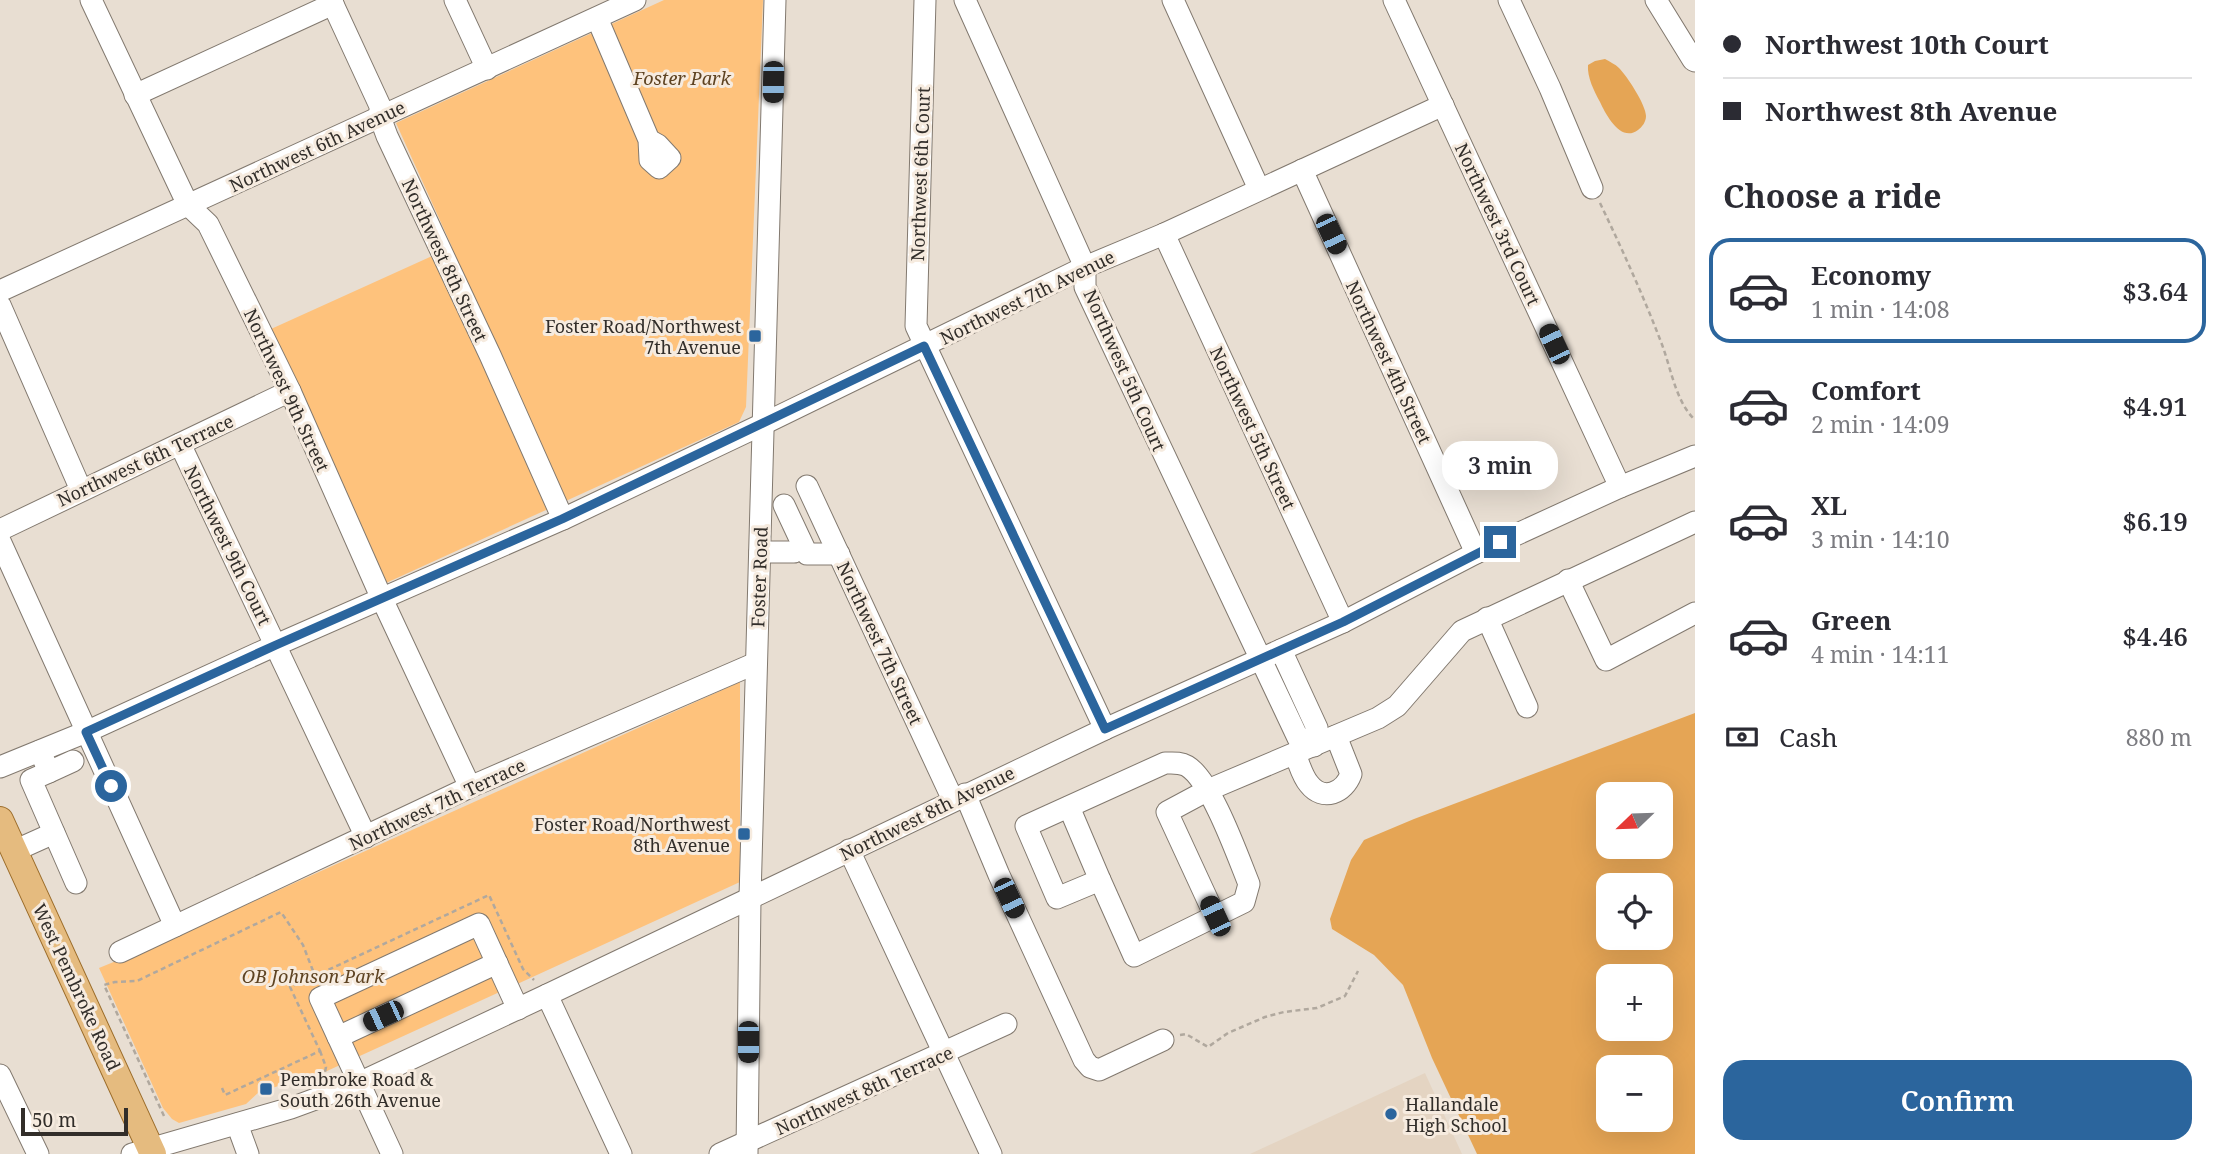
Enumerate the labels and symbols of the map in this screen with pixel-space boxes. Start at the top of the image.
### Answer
car [763,61,784,103]
park label: Foster Park [632,66,731,90]
street label: Northwest 6th Court [905,86,935,262]
street label: Northwest 6th Avenue [225,95,409,197]
street label: Northwest 3rd Court [1450,139,1546,309]
street label: Northwest 8th Street [397,175,493,345]
car [1313,211,1350,257]
street label: Northwest 7th Avenue [936,244,1118,350]
street label: Northwest 4th Street [1341,277,1437,447]
street label: Northwest 5th Court [1078,285,1172,455]
street label: Northwest 9th Street [239,305,335,475]
place label: Foster Road/Northwest 7th Avenue [545,314,741,359]
car [1536,321,1573,367]
marker: Foster Road/Northwest 7th Avenue [747,328,763,344]
street label: Northwest 5th Street [1205,343,1301,513]
street label: Northwest 6th Terrace [53,409,237,511]
callout: 3 min [1442,440,1558,490]
street label: Northwest 9th Court [179,461,277,629]
street label: Foster Road [745,526,773,628]
route end [1484,526,1516,558]
street label: Northwest 7th Street [832,558,928,728]
street label: Northwest 7th Terrace [345,753,529,855]
street label: Northwest 8th Avenue [836,760,1018,866]
route start [95,770,127,802]
north arrow [1596,782,1673,859]
place label: Foster Road/Northwest 8th Avenue [534,812,730,857]
marker: Foster Road/Northwest 8th Avenue [736,826,752,842]
car [991,875,1028,921]
car [1197,893,1234,939]
street label: West Pembroke Road [28,900,126,1074]
park label: OB Johnson Park [242,964,385,988]
car [360,998,407,1034]
car [738,1021,759,1063]
street label: Northwest 8th Terrace [771,1040,957,1140]
place label: Pembroke Road & South 26th Avenue [280,1067,441,1112]
marker: Pembroke Road & South 26th Avenue [258,1081,274,1097]
place label: Hallandale High School [1405,1092,1508,1137]
scale bar [21,1105,128,1137]
marker: Hallandale High School [1383,1106,1399,1122]

